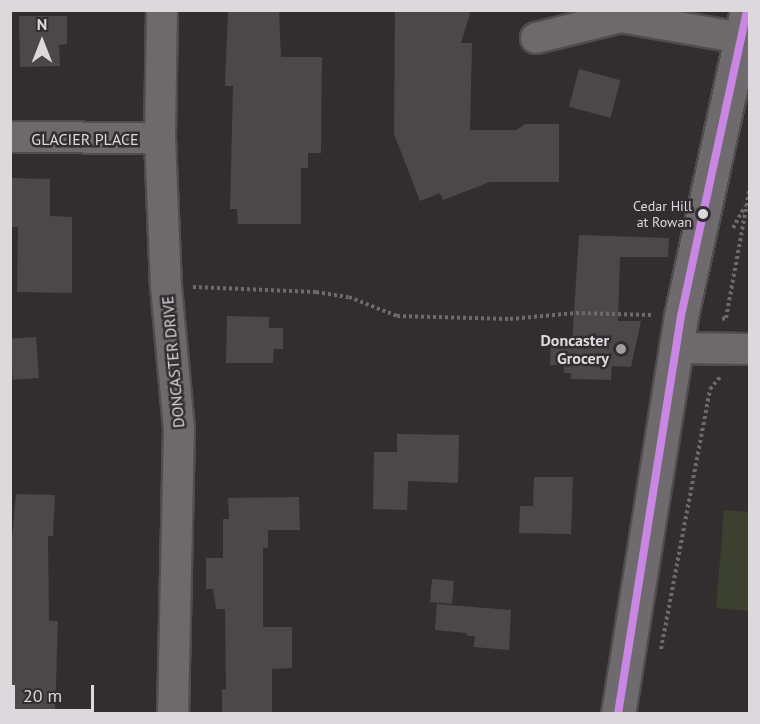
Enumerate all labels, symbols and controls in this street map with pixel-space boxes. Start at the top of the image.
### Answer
north arrow [12,12,72,72]
text: N [37,14,47,34]
street label: GLACIER PLACE [31,129,139,149]
place label: Cedar Hill at Rowan [633,198,692,231]
marker: Cedar Hill at Rowan [697,208,709,220]
street label: DONCASTER DRIVE [158,295,188,429]
place label: Doncaster Grocery [540,330,609,368]
marker: Doncaster Grocery [614,342,628,356]
scale bar [15,673,98,711]
text: 20 m [23,684,62,707]

